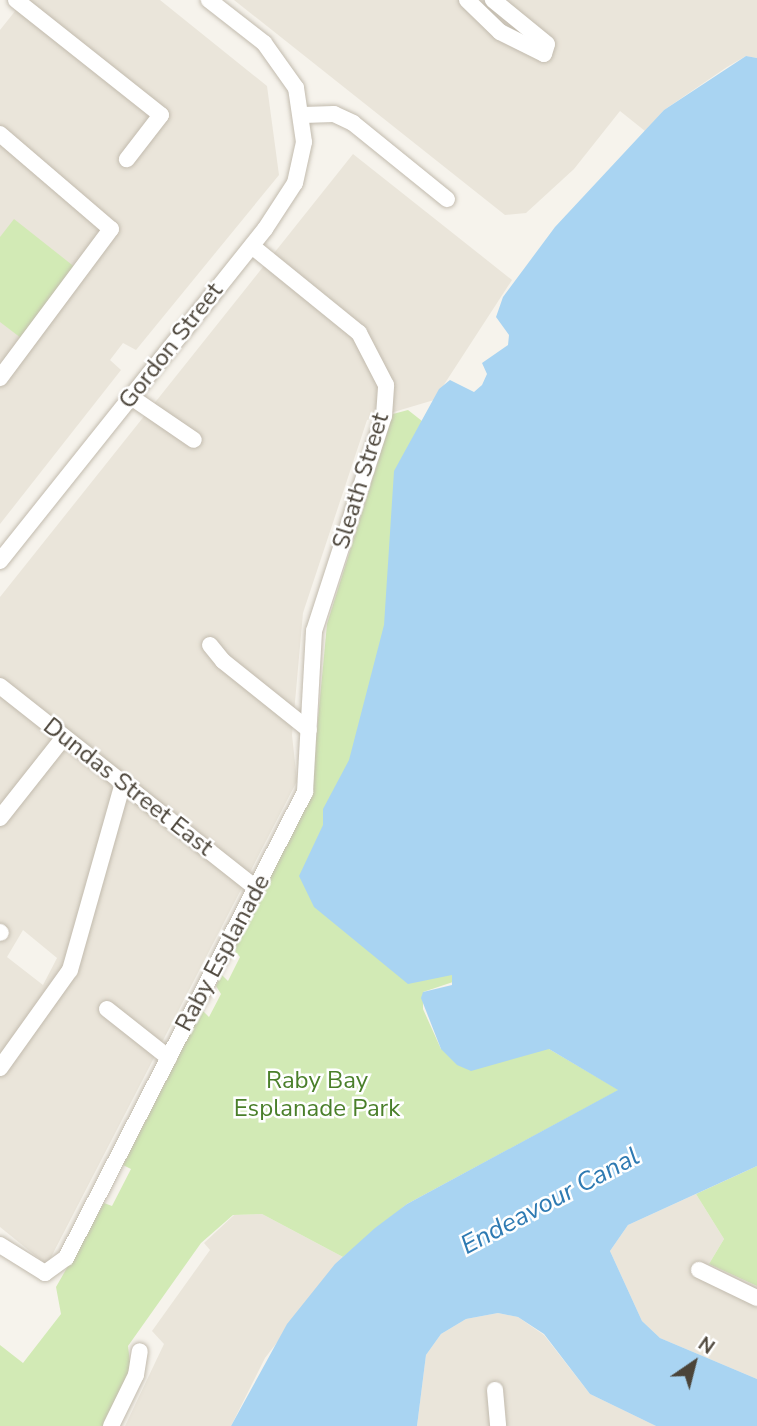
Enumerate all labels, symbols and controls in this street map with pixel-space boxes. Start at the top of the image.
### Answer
street label: Gordon Street [113,277,229,415]
street label: Sleath Street [327,409,395,553]
street label: Dundas Street East [37,712,219,862]
street label: Raby Esplanade [170,870,276,1036]
park label: Raby Bay Esplanade Park [234,1067,400,1123]
water label: Endeavour Canal [455,1141,645,1261]
north arrow [659,1328,729,1398]
text: N [693,1331,719,1361]

